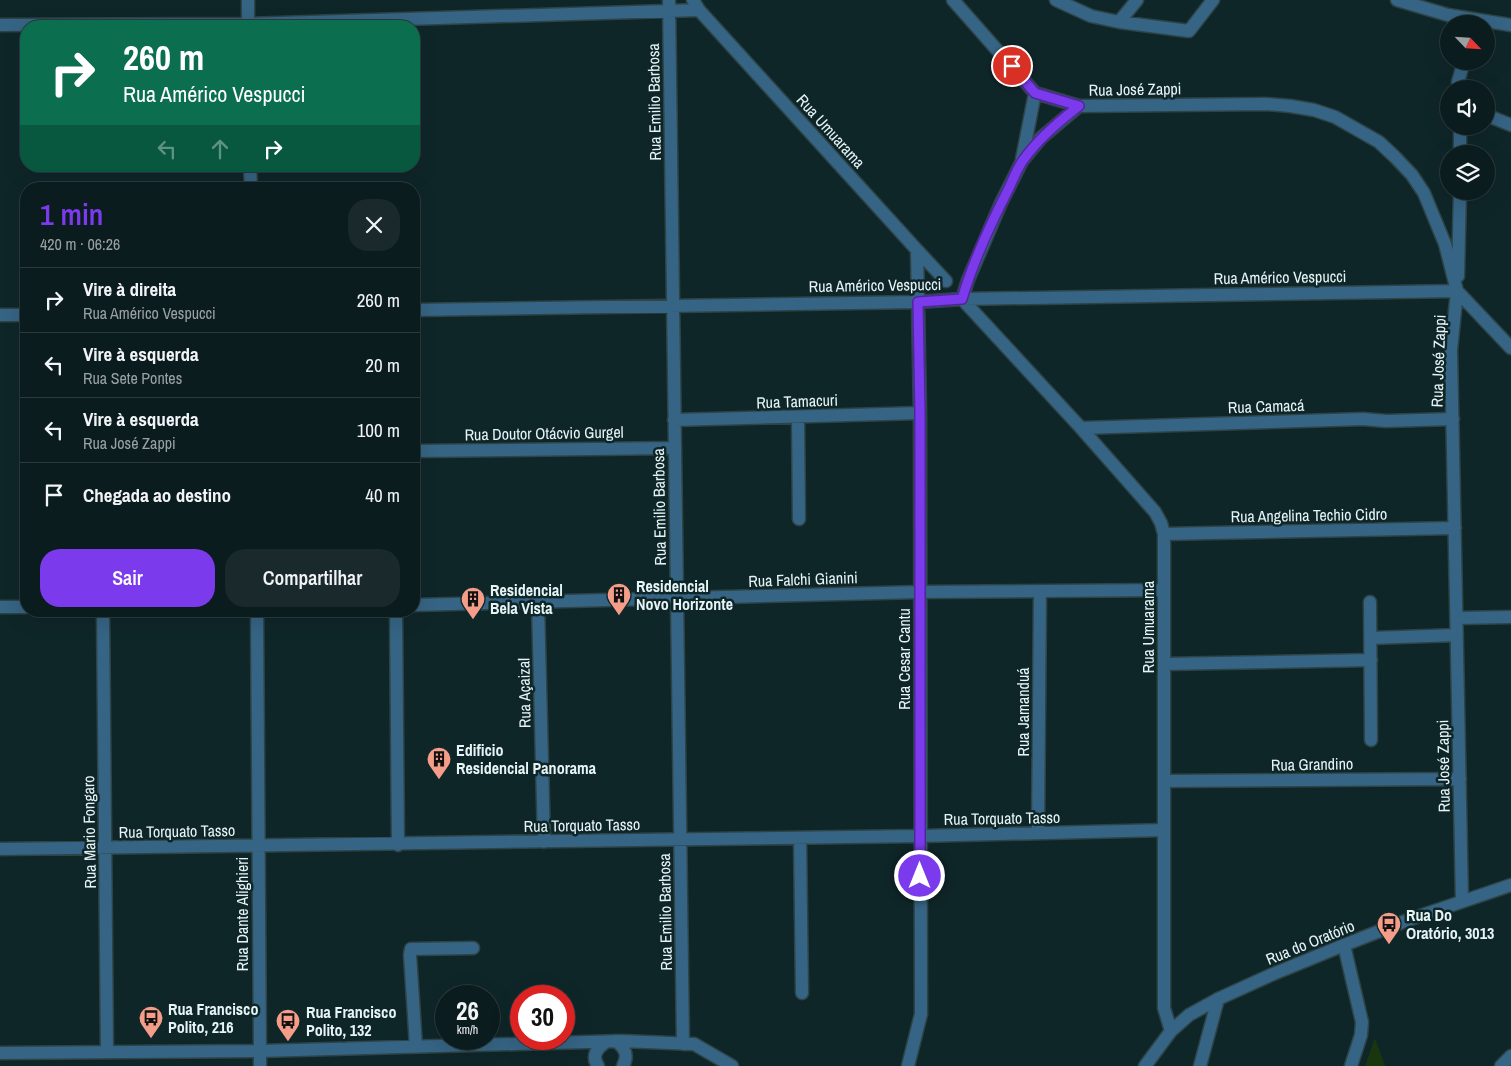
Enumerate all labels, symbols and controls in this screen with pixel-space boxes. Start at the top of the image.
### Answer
north arrow [1440,15,1495,70]
map controls [1440,15,1495,200]
text: 260 m [123,34,204,81]
icon: right [40,40,105,105]
street label: Rua Emilio Barbosa [642,42,666,161]
pin [991,45,1033,87]
icon: arrive [998,52,1026,80]
street label: Rua José Zappi [1089,77,1181,101]
text: Rua Américo Vespucci [123,79,306,109]
button: sound [1440,80,1495,135]
street label: Rua Umuarama [792,89,871,173]
icon: left [153,135,181,163]
icon: ahead [206,135,234,163]
icon: right [259,135,287,163]
button: layers [1440,145,1495,200]
text: 1 min [40,194,103,234]
button: close [348,199,400,251]
text: 420 m · 06:26 [40,233,120,255]
street label: Rua Américo Vespucci [1213,265,1347,289]
street label: Rua Américo Vespucci [808,273,942,297]
text: Vire à direita [83,276,176,302]
icon: right [40,286,68,314]
text: 260 m [357,287,400,313]
text: Rua Américo Vespucci [83,302,216,324]
street label: Rua José Zappi [1425,314,1451,408]
text: Vire à esquerda [83,341,199,367]
icon: left [40,351,68,379]
text: 20 m [365,352,400,378]
text: Rua Sete Pontes [83,367,182,389]
street label: Rua Tamacuri [756,389,838,413]
street label: Rua Camacá [1227,394,1305,418]
text: Vire à esquerda [83,406,199,432]
icon: left [40,416,68,444]
text: 100 m [357,417,400,443]
street label: Rua Doutor Otácvio Gurgel [464,421,624,445]
text: Rua José Zappi [83,432,176,454]
street label: Rua Emilio Barbosa [647,447,671,566]
icon: arrive [40,481,68,509]
text: Chegada ao destino [83,482,231,508]
text: 40 m [365,482,400,508]
street label: Rua Angelina Techio Cidro [1231,503,1387,527]
button: Sair [40,549,215,607]
button: Compartilhar [225,549,400,607]
street label: Rua Falchi Gianini [748,566,858,592]
place label: Residencial Novo Horizonte [636,575,733,615]
place label: Residencial Bela Vista [490,579,563,619]
street label: Rua Umuarama [1137,580,1159,673]
building icon: Residencial Novo Horizonte [606,582,632,616]
building icon: Residencial Bela Vista [460,586,486,620]
street label: Rua Cesar Cantu [893,608,915,710]
street label: Rua Açaizal [512,658,536,728]
street label: Rua Jamanduá [1012,667,1034,756]
street label: Rua José Zappi [1431,720,1455,812]
place label: Edificio Residencial Panorama [456,739,597,779]
building icon: Edificio Residencial Panorama [426,746,452,780]
street label: Rua Grandino [1271,752,1353,776]
street label: Rua Mario Fongaro [77,775,101,889]
street label: Rua Torquato Tasso [944,806,1060,830]
street label: Rua Torquato Tasso [524,813,640,837]
street label: Rua Torquato Tasso [119,819,235,843]
position arrow [893,849,945,901]
street label: Rua Emilio Barbosa [653,852,677,971]
street label: Rua Dante Alighieri [231,857,253,971]
place label: Rua Do Oratório, 3013 [1406,904,1494,944]
bus stop icon: Rua Do Oratório, 3013 [1376,911,1402,945]
street label: Rua do Oratório [1262,914,1358,970]
speed limit sign: 30 [510,985,575,1050]
text: 26 [456,994,479,1028]
place label: Rua Francisco Polito, 216 [168,998,258,1038]
place label: Rua Francisco Polito, 132 [306,1001,396,1041]
bus stop icon: Rua Francisco Polito, 216 [138,1005,164,1039]
bus stop icon: Rua Francisco Polito, 132 [275,1008,301,1042]
text: km/h [457,1022,478,1038]

